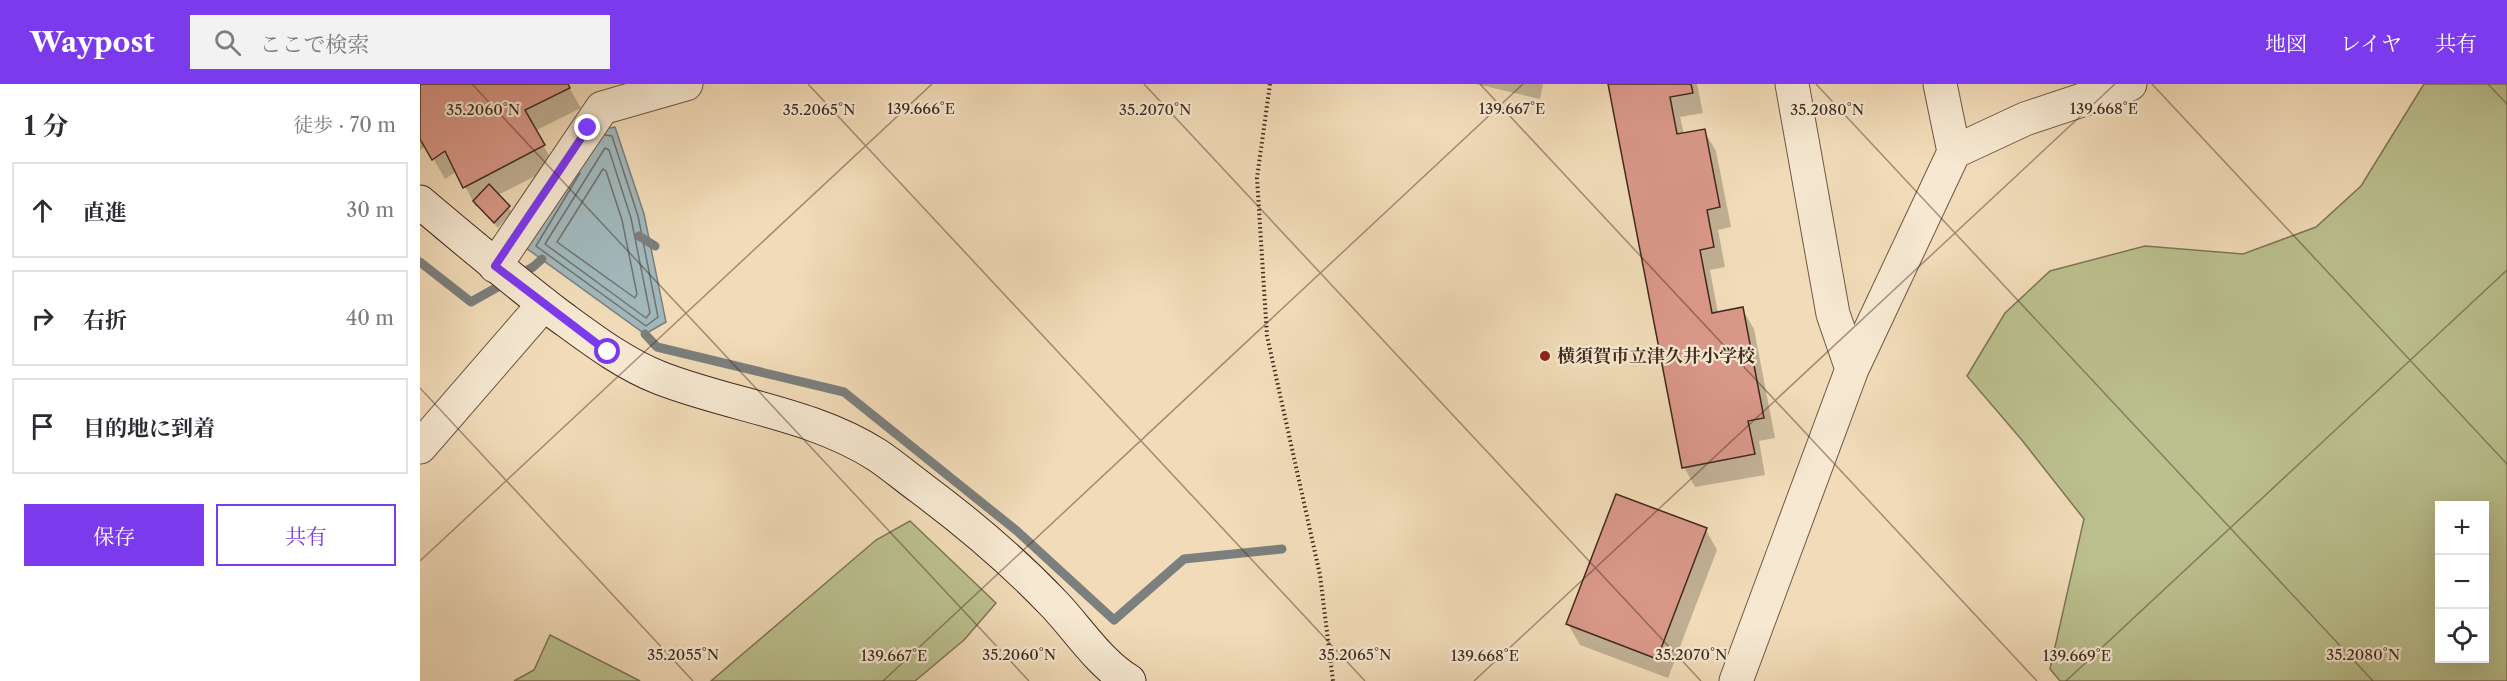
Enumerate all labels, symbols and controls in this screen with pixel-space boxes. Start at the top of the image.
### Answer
search box [190,15,610,69]
text: Waypost [30,25,154,59]
icon: search [211,26,244,59]
text: ここで検索 [259,31,370,58]
text: 地図 [2265,31,2307,56]
text: レイヤ [2340,31,2402,56]
text: 共有 [2435,31,2477,56]
text: 139.666°E [887,99,955,118]
text: 139.667°E [1479,99,1545,118]
text: 139.668°E [2070,99,2138,118]
text: 35.2060°N [446,100,520,119]
text: 35.2065°N [783,100,855,119]
text: 35.2070°N [1119,100,1191,119]
text: 35.2080°N [1790,100,1864,119]
text: 1 分 [24,110,68,142]
text: 徒歩 · 70 m [293,113,396,137]
route end [574,114,600,140]
icon: ahead [26,194,59,227]
text: 30 m [346,198,394,222]
text: 直進 [83,199,127,226]
icon: right [26,302,59,335]
text: 40 m [346,306,394,330]
text: 右折 [83,307,127,334]
route start [594,338,620,364]
place label: 横須賀市立津久井小学校 [1557,345,1755,367]
marker: 横須賀市立津久井小学校 [1538,349,1552,363]
icon: arrive [26,410,59,443]
text: 目的地に到着 [83,415,215,442]
map controls [2435,501,2489,663]
button: + [2435,501,2489,555]
button: 保存 [24,504,204,566]
button: 共有 [216,504,396,566]
button: − [2435,555,2489,609]
button: locate [2435,609,2489,663]
text: 35.2055°N [647,645,719,664]
text: 35.2060°N [982,645,1056,664]
text: 35.2065°N [1319,645,1391,664]
text: 35.2070°N [1655,645,1727,664]
text: 35.2080°N [2326,645,2400,664]
text: 139.667°E [861,646,927,665]
text: 139.668°E [1451,646,1519,665]
text: 139.669°E [2043,646,2111,665]

